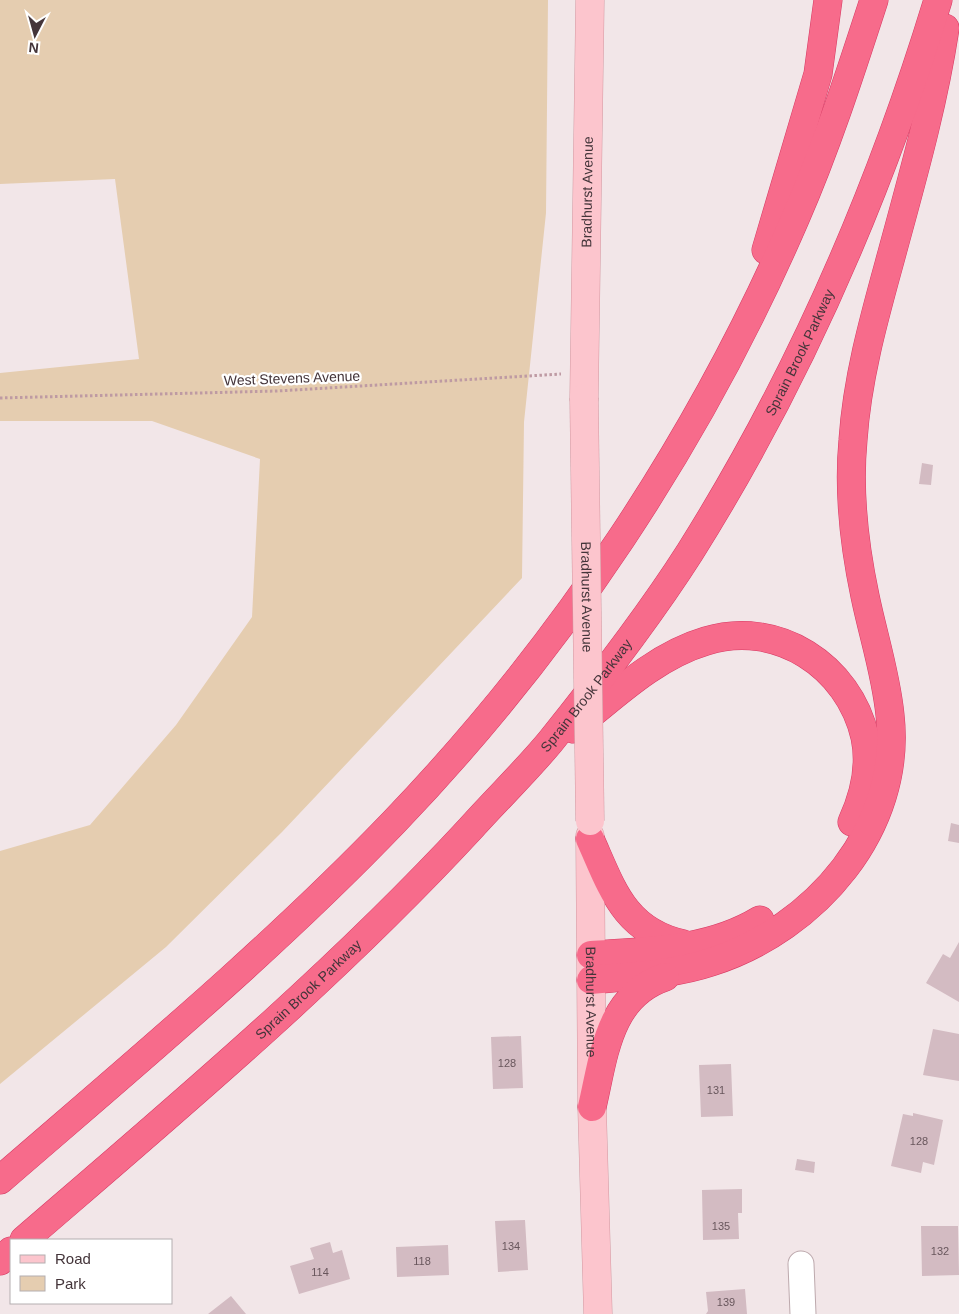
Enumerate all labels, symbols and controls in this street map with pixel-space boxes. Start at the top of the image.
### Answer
north arrow [10,10,60,60]
text: N [28,39,40,56]
street label: Bradhurst Avenue [578,136,596,248]
street label: Sprain Brook Parkway [762,287,837,418]
street label: West Stevens Avenue [224,368,361,388]
street label: Bradhurst Avenue [578,541,596,653]
street label: Sprain Brook Parkway [537,636,635,755]
street label: Sprain Brook Parkway [252,936,364,1042]
street label: Bradhurst Avenue [583,946,600,1058]
house number: 128 [498,1057,516,1069]
house number: 131 [707,1084,725,1096]
house number: 128 [910,1135,928,1147]
house number: 135 [712,1220,730,1232]
legend [10,1239,172,1304]
house number: 134 [502,1240,520,1252]
house number: 132 [931,1245,949,1257]
text: Road [55,1250,91,1267]
house number: 118 [413,1255,431,1267]
house number: 114 [311,1266,329,1278]
text: Park [55,1275,86,1292]
house number: 139 [717,1296,735,1308]

